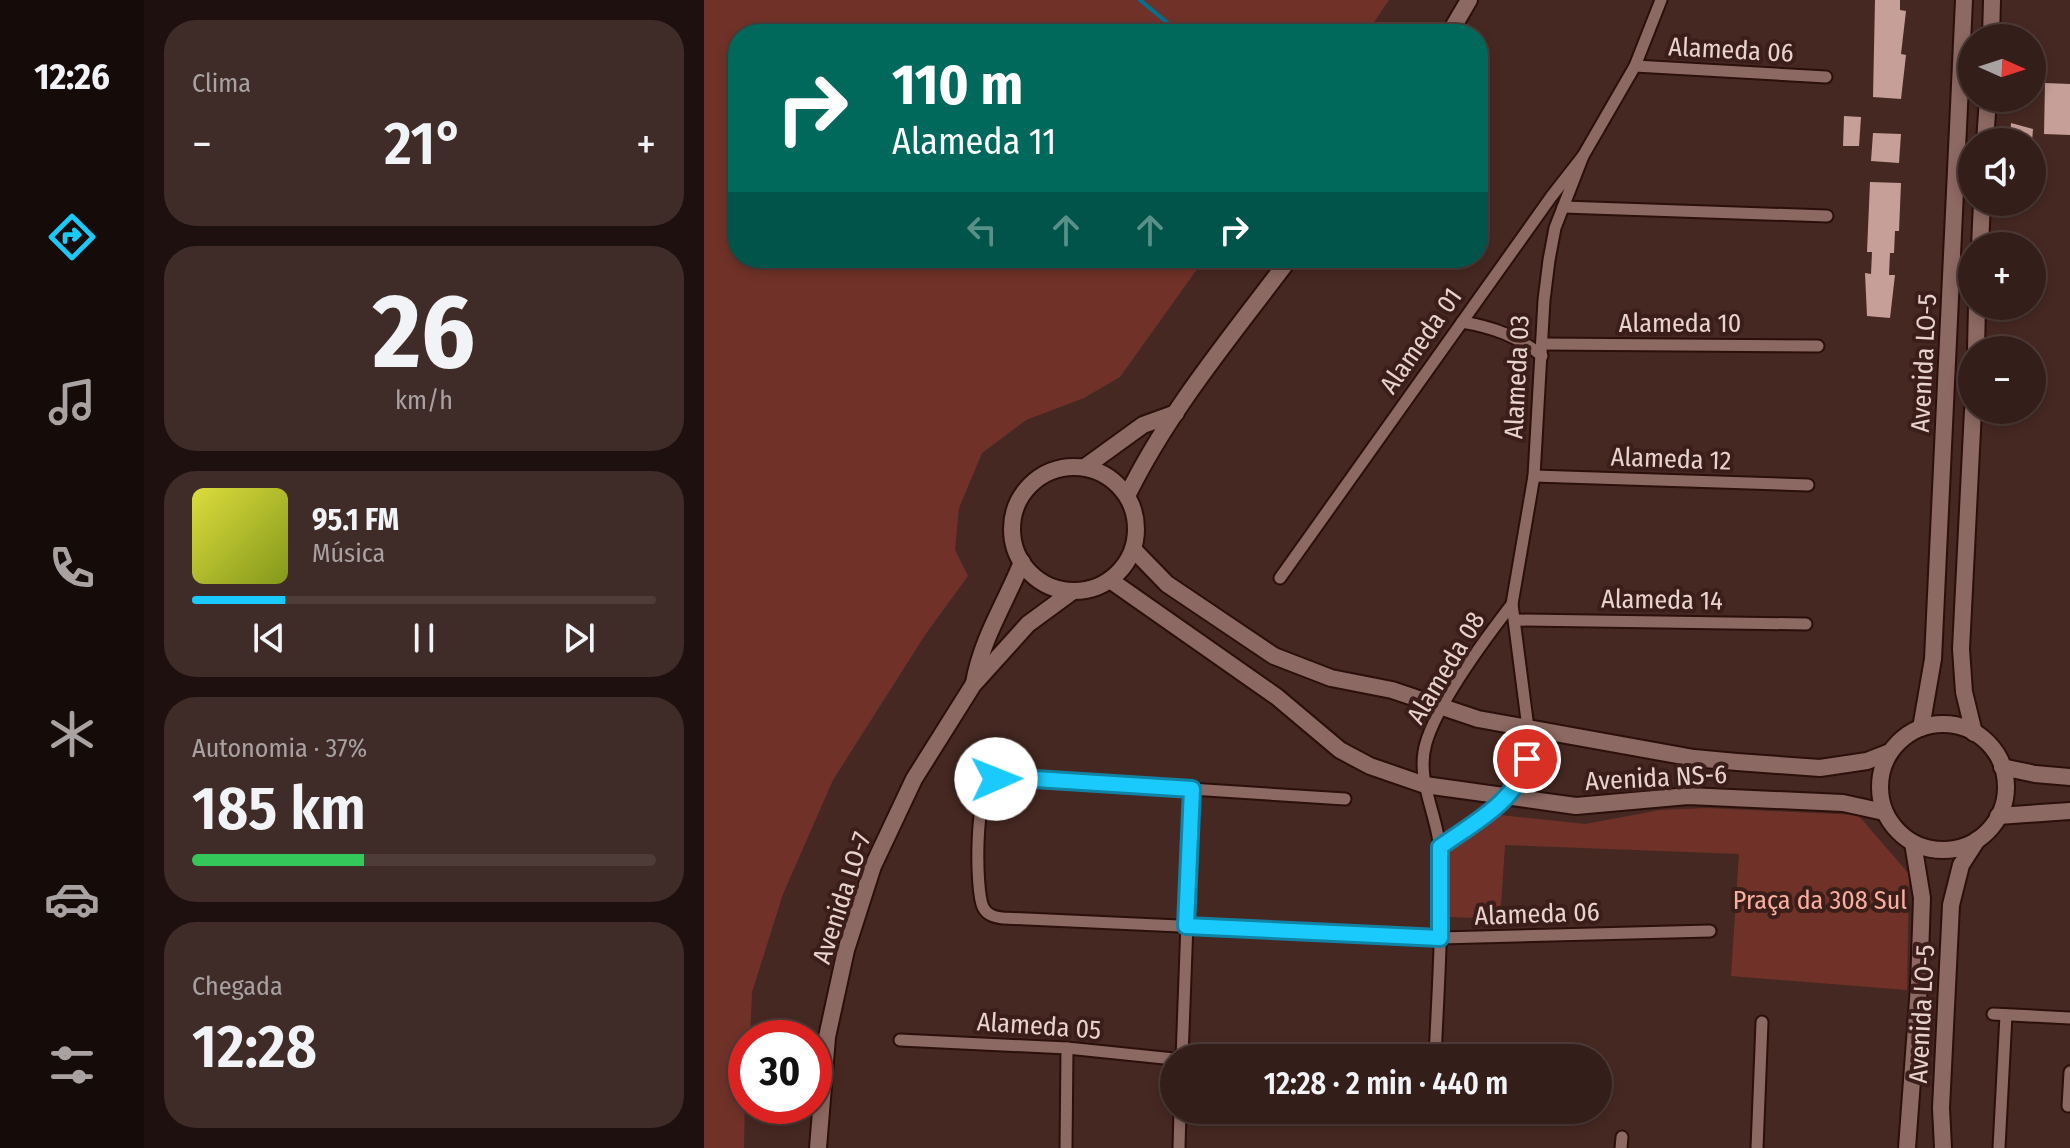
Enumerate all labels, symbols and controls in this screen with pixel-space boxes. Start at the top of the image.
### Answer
north arrow [1958,24,2046,112]
map controls [1958,24,2046,424]
street label: Alameda 06 [1668,31,1794,69]
text: 110 m [892,52,1023,119]
text: 12:26 [34,55,110,99]
icon: right [760,56,864,160]
text: Clima [192,68,251,99]
text: 21° [384,108,464,180]
text: − [192,118,212,171]
text: + [636,118,656,171]
text: Alameda 11 [892,120,1056,164]
button: sound [1958,128,2046,216]
icon: left [960,208,1004,252]
icon: ahead [1044,208,1088,252]
icon: ahead [1128,208,1172,252]
icon: right [1212,208,1256,252]
icon: directions [44,209,100,265]
button: + [1958,232,2046,320]
text: 26 [373,270,475,395]
street label: Alameda 01 [1373,282,1469,400]
street label: Avenida LO-5 [1905,293,1943,433]
street label: Alameda 10 [1619,308,1741,339]
street label: Alameda 03 [1498,314,1536,440]
button: − [1958,336,2046,424]
icon: music [44,374,100,430]
text: km/h [395,385,453,416]
street label: Alameda 12 [1610,441,1732,477]
text: 95.1 FM [312,502,399,538]
text: Música [312,538,385,569]
icon: phone [44,540,100,596]
street label: Alameda 14 [1601,583,1723,617]
street label: Alameda 08 [1400,606,1492,730]
icon: previous [247,616,291,660]
icon: pause [402,616,446,660]
icon: next [557,616,601,660]
icon: climate [44,706,100,762]
pin [1493,725,1561,793]
text: Autonomia · 37% [192,733,367,764]
position arrow [954,737,1038,821]
icon: arrive [1505,737,1549,781]
street label: Avenida NS-6 [1584,759,1728,797]
text: 185 km [192,773,366,845]
street label: Avenida LO-7 [806,828,878,968]
icon: car [44,871,100,927]
park label: Praça da 308 Sul [1733,885,1907,916]
street label: Alameda 06 [1474,896,1600,932]
street label: Avenida LO-5 [1903,944,1941,1084]
text: Chegada [192,971,283,1002]
street label: Alameda 05 [976,1006,1102,1046]
text: 12:28 [192,1011,317,1083]
speed limit sign: 30 [728,1020,832,1124]
icon: filters [44,1037,100,1093]
text: 12:28 · 2 min · 440 m [1264,1066,1508,1102]

